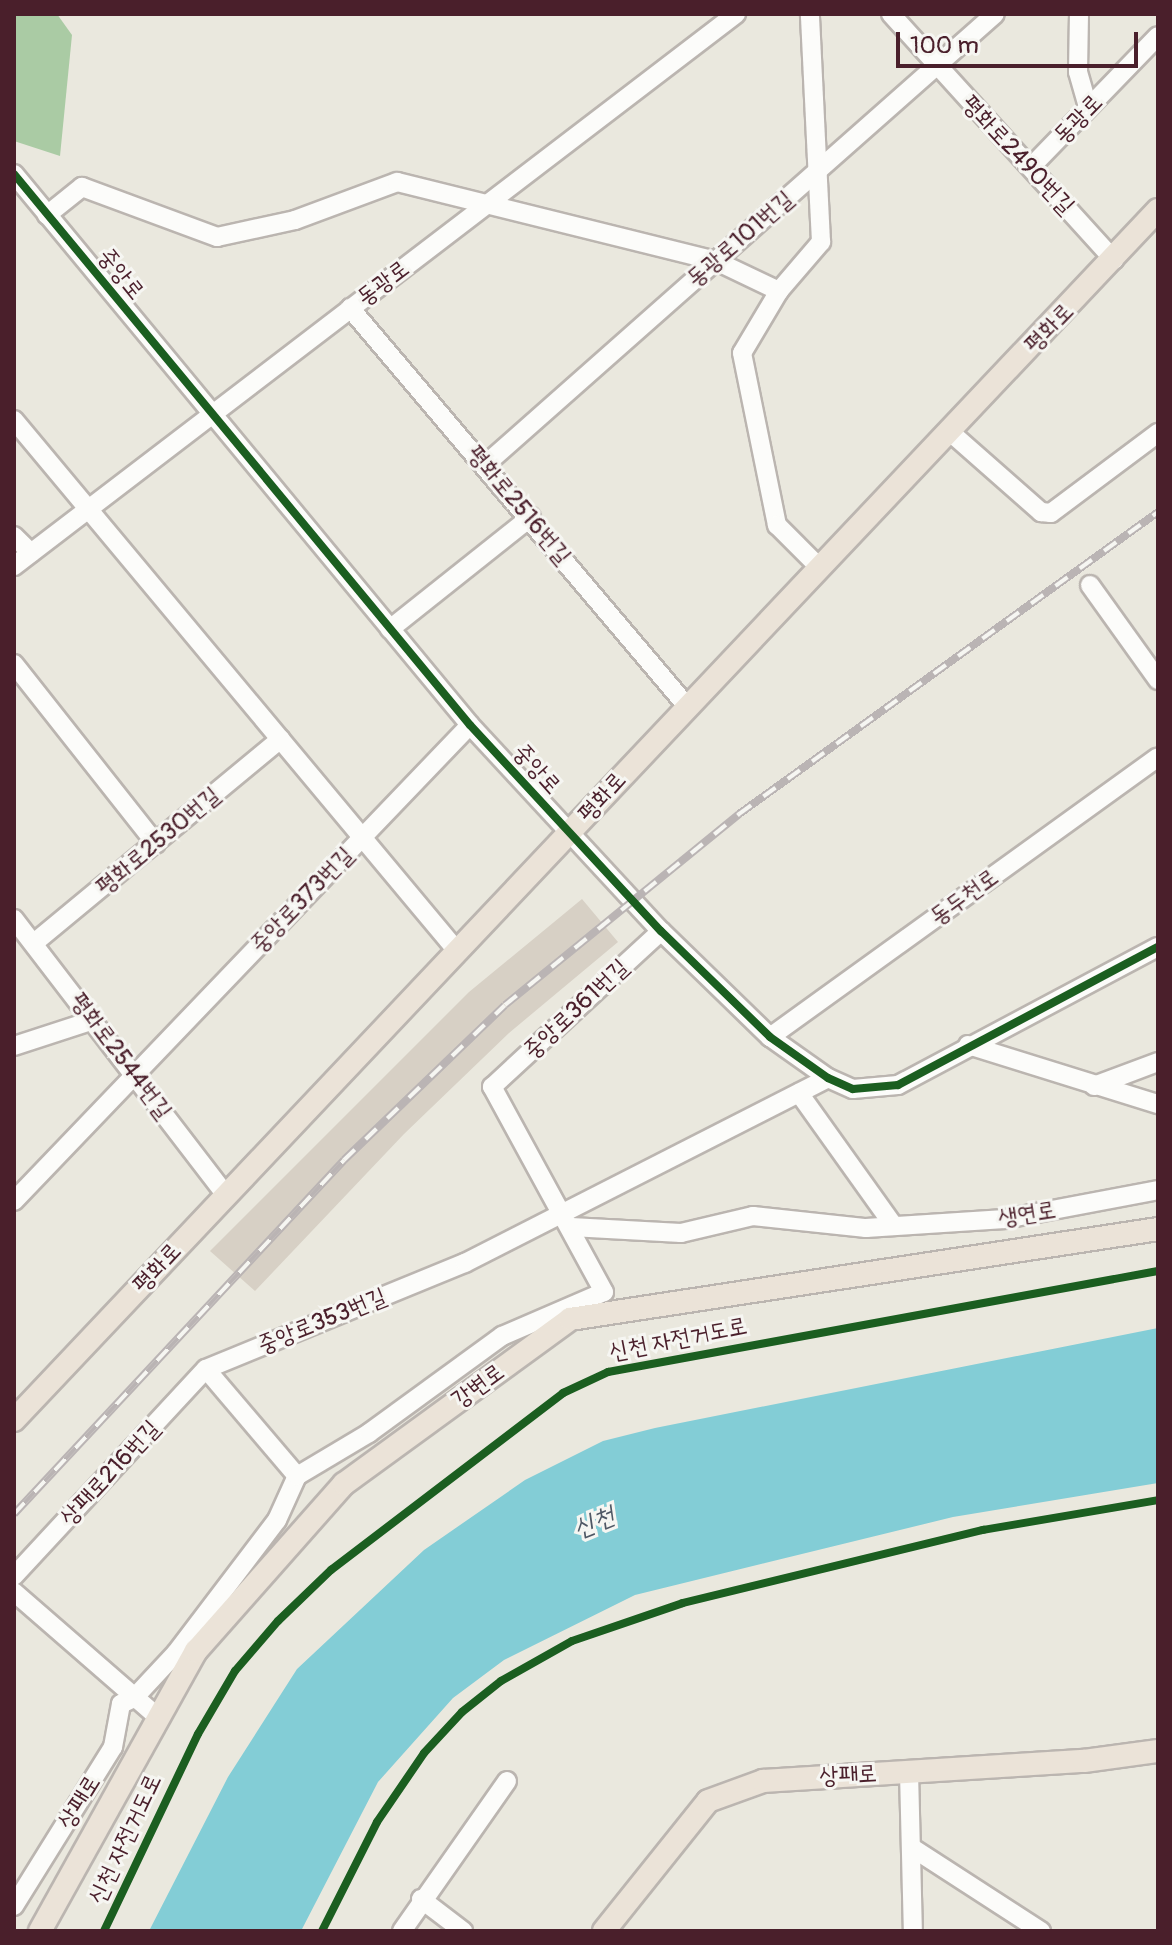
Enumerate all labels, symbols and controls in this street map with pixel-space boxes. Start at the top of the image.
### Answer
scale bar [900,16,1142,66]
text: 100 m [910,31,979,60]
street label: 동광로 [1048,88,1108,150]
street label: 평화로2490번길 [955,89,1081,221]
street label: 동광로101번길 [681,185,799,293]
street label: 중앙로 [92,242,150,306]
street label: 동광로 [351,254,415,312]
street label: 평화로 [1019,297,1079,359]
street label: 평화로2516번길 [461,440,577,570]
street label: 중앙로 [507,738,567,800]
street label: 평화로 [572,766,632,828]
street label: 평화로2530번길 [90,781,226,901]
street label: 중앙로373번길 [244,841,360,959]
street label: 동두천로 [924,863,1004,931]
street label: 중앙로361번길 [517,953,635,1065]
street label: 평화로2544번길 [64,987,178,1125]
street label: 생연로 [996,1195,1058,1233]
street label: 평화로 [127,1237,187,1299]
street label: 중앙로353번길 [253,1282,391,1360]
street label: 신천 자전거도로 [606,1311,750,1367]
street label: 강변로 [446,1357,510,1415]
street label: 상패로216번길 [54,1414,166,1532]
water label: 신천 [569,1501,619,1545]
street label: 상패로 [818,1759,878,1791]
street label: 신천 자전거도로 [82,1769,168,1909]
street label: 상패로 [51,1770,107,1834]

